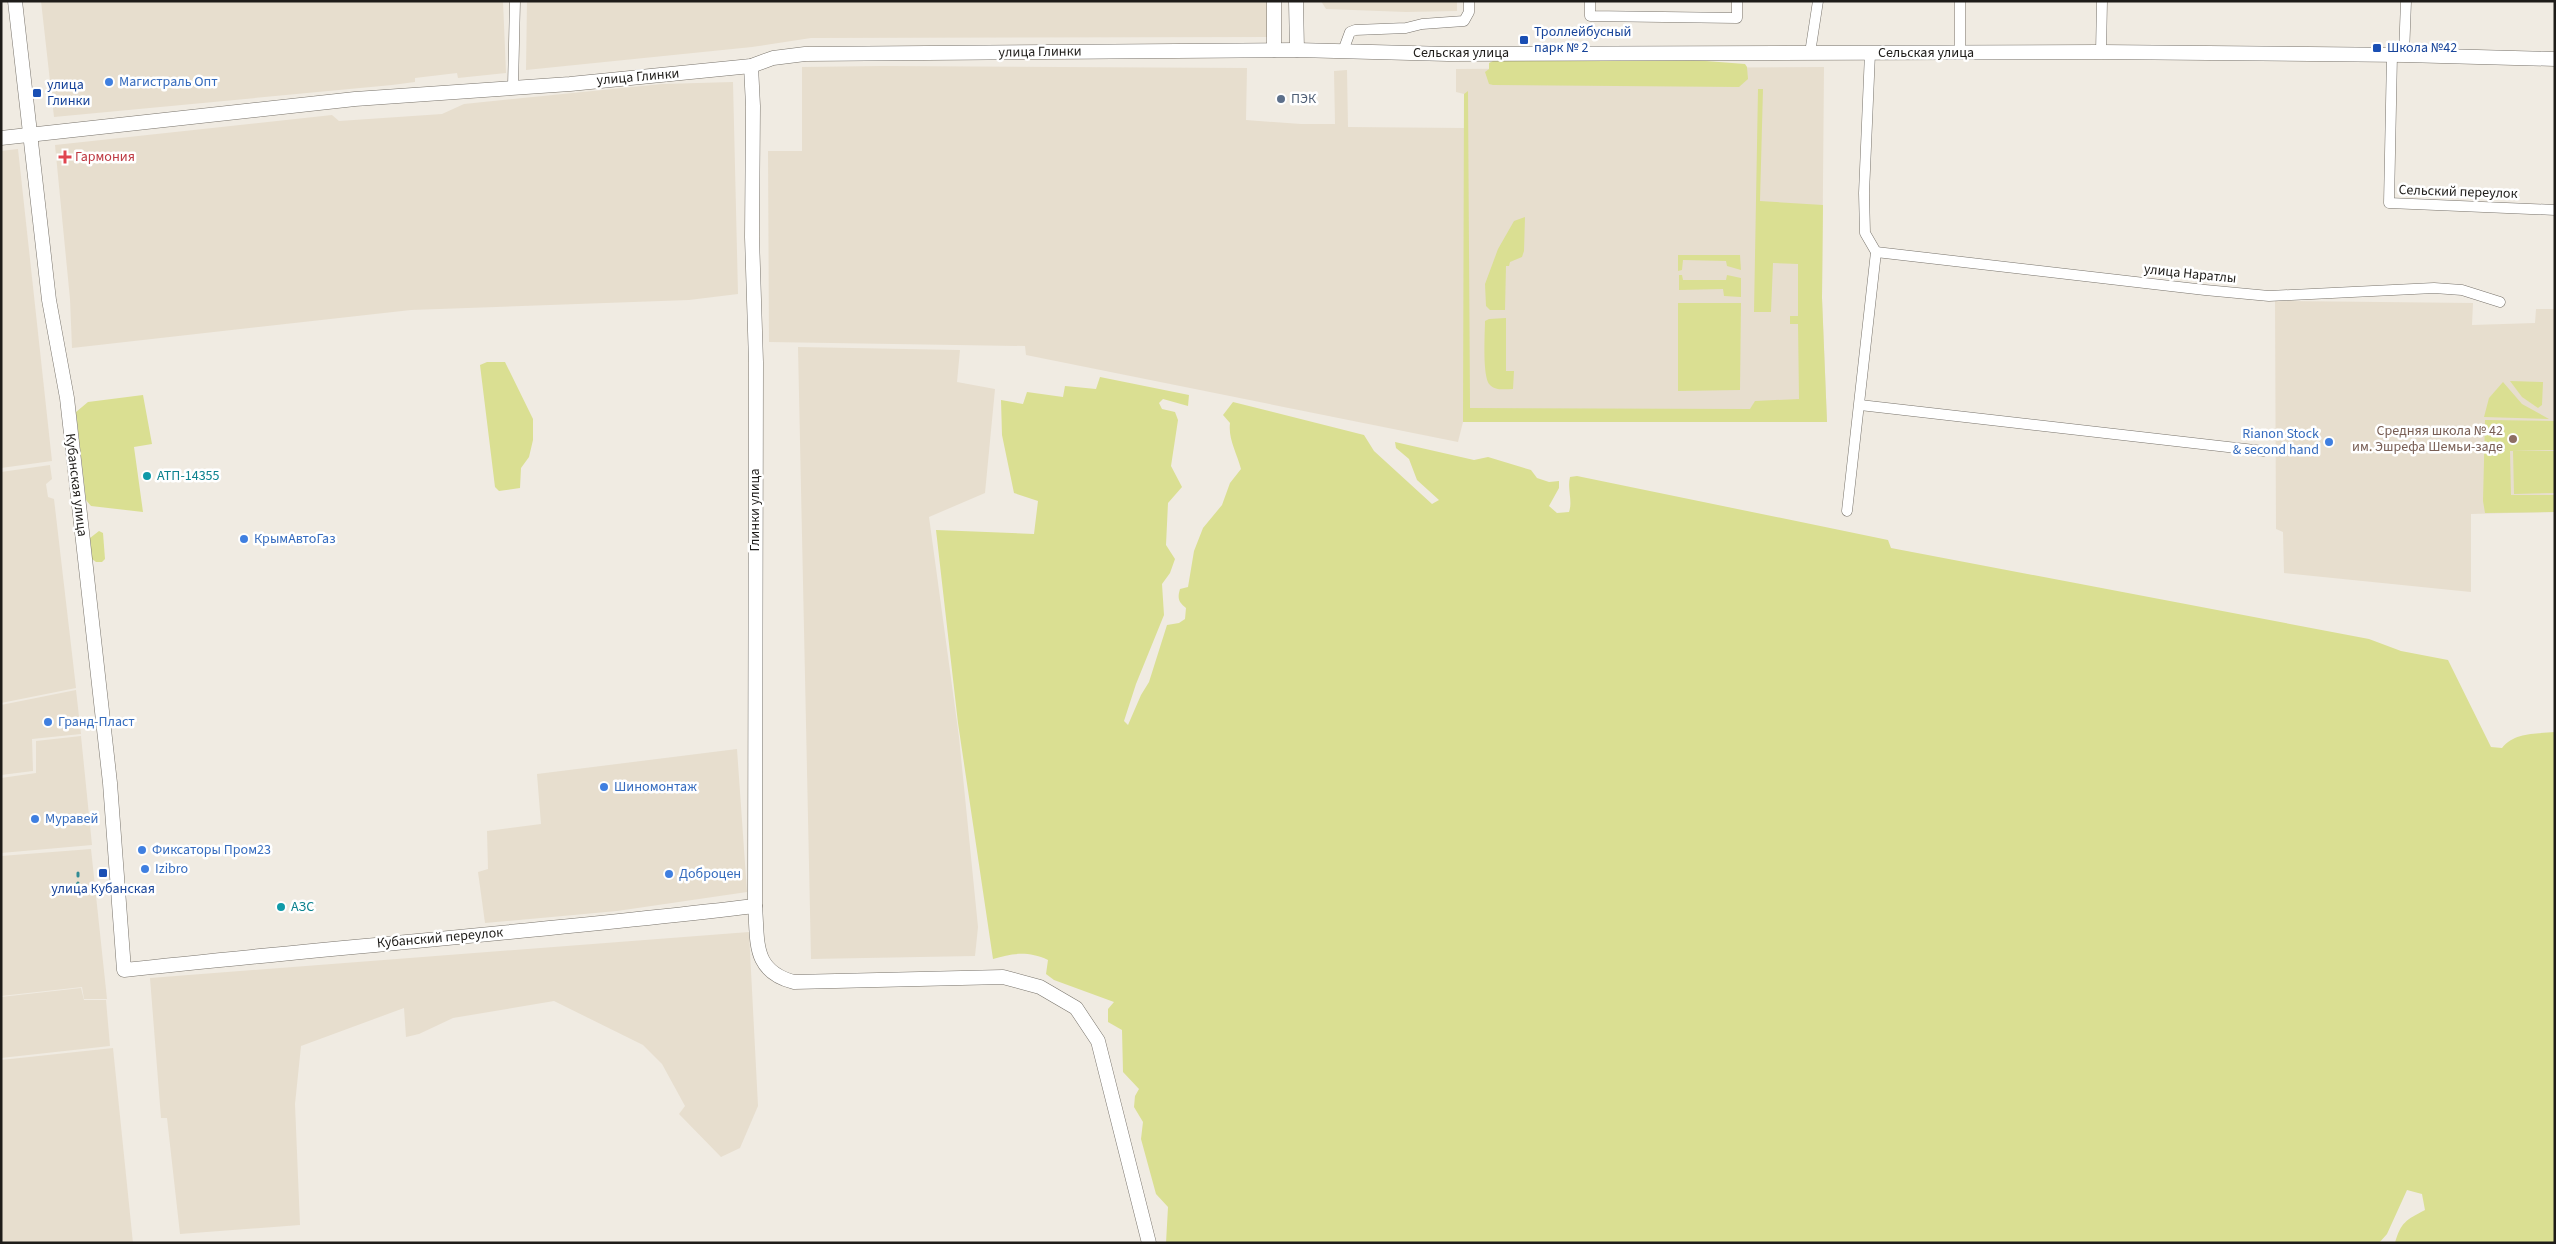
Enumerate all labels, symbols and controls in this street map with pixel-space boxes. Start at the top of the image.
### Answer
place label: Троллейбусный парк № 2 [1534,22,1632,58]
marker: Троллейбусный парк № 2 [1518,34,1530,46]
place label: Школа №42 [2387,38,2457,58]
street label: улица Глинки [998,41,1082,63]
marker: Школа №42 [2371,42,2383,54]
street label: Сельская улица [1413,43,1509,63]
street label: Сельская улица [1878,43,1974,63]
street label: улица Глинки [596,63,680,91]
place label: Магистраль Опт [119,72,218,92]
place label: улица Глинки [47,75,90,111]
marker: Магистраль Опт [103,76,115,88]
marker: улица Глинки [31,87,43,99]
place label: ПЭК [1291,89,1317,109]
marker: ПЭК [1275,93,1287,105]
place label: Гармония [75,147,135,167]
marker: Гармония [59,151,71,163]
street label: Сельский переулок [2398,180,2518,204]
street label: улица Наратлы [2143,259,2237,289]
place label: Средняя школа № 42 им. Эшрефа Шемьи-заде [2352,421,2503,457]
place label: Rianon Stock & second hand [2233,424,2319,460]
street label: Кубанская улица [60,432,92,538]
marker: Средняя школа № 42 им. Эшрефа Шемьи-заде [2507,433,2519,445]
marker: Rianon Stock & second hand [2323,436,2335,448]
place label: АТП-14355 [157,466,220,486]
street label: Глинки улица [745,469,765,551]
marker: АТП-14355 [141,470,153,482]
place label: КрымАвтоГаз [254,529,336,549]
marker: КрымАвтоГаз [238,533,250,545]
place label: Гранд-Пласт [58,712,135,732]
marker: Гранд-Пласт [42,716,54,728]
place label: Шиномонтаж [614,777,697,797]
marker: Шиномонтаж [598,781,610,793]
place label: Муравей [45,809,98,829]
marker: Муравей [29,813,41,825]
place label: Фиксаторы Пром23 [152,840,271,860]
marker: Фиксаторы Пром23 [136,844,148,856]
place label: Izibro [155,859,188,879]
marker: Izibro [139,863,151,875]
place label: Доброцен [679,864,741,884]
marker: улица Кубанская [97,867,109,879]
marker: Доброцен [663,868,675,880]
place label: улица Кубанская [51,879,155,899]
place label: АЗС [291,897,314,917]
marker: АЗС [275,901,287,913]
street label: Кубанский переулок [376,923,504,953]

